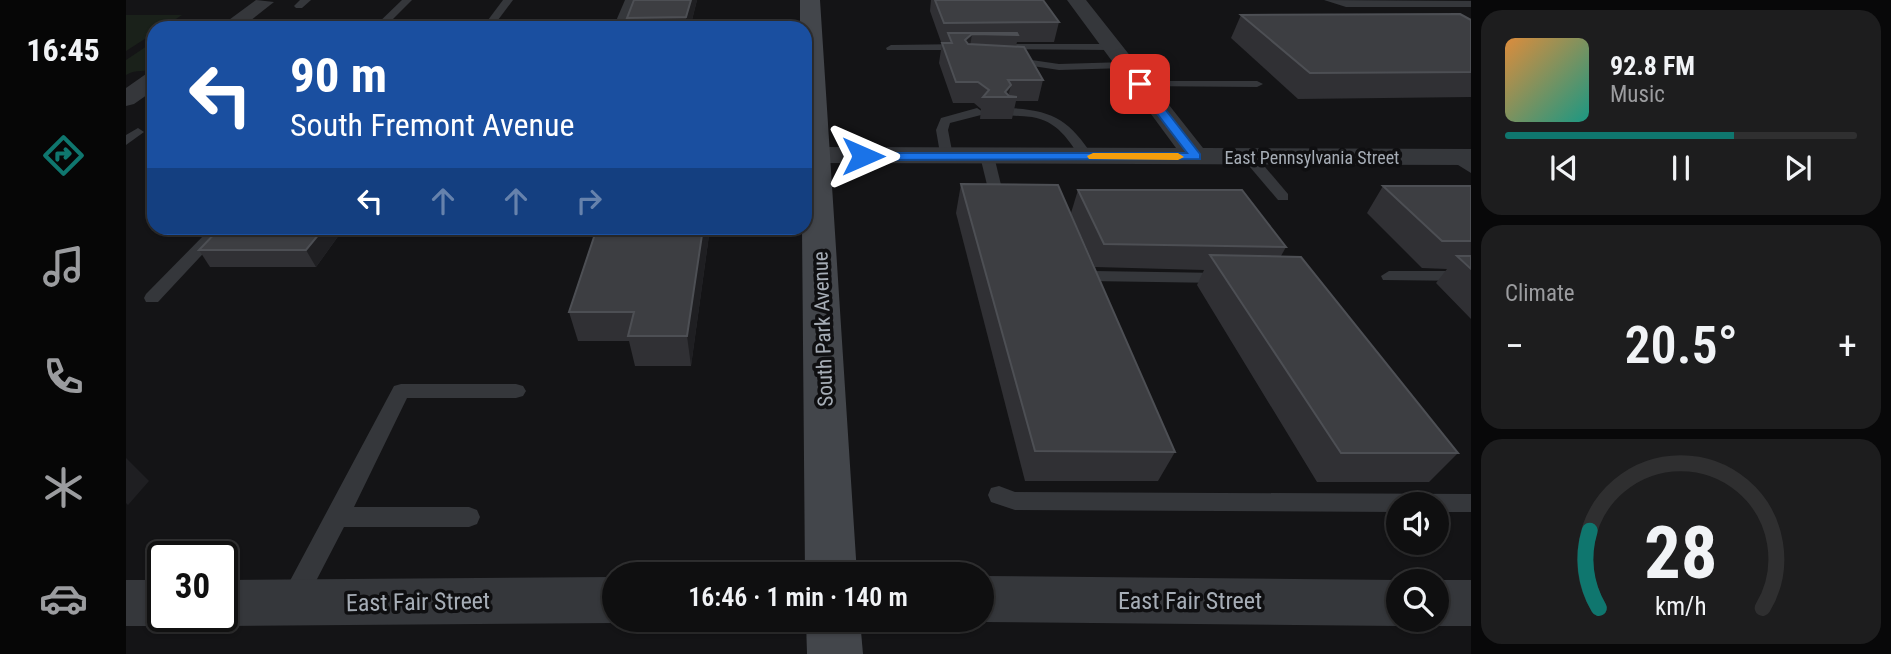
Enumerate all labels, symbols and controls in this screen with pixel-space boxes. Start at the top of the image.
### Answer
text: 16:45 [26,31,100,69]
text: 90 m [290,47,387,104]
icon: left [175,49,266,140]
text: 92.8 FM [1610,51,1695,81]
pin [1110,54,1170,114]
icon: arrive [1121,65,1159,103]
text: Music [1610,81,1665,108]
text: South Fremont Avenue [290,106,574,144]
position arrow [826,119,900,193]
icon: directions [39,131,88,180]
street label: East Pennsylvania Street [1225,147,1399,168]
icon: previous [1545,149,1583,187]
icon: pause [1662,149,1700,187]
icon: next [1779,149,1817,187]
icon: left [351,182,389,220]
icon: ahead [424,182,462,220]
icon: ahead [497,182,535,220]
icon: right [570,182,608,220]
icon: music [39,242,88,291]
street label: South Park Avenue [808,251,838,407]
text: Climate [1505,280,1575,307]
text: 20.5° [1624,315,1738,376]
text: − [1505,324,1524,368]
text: + [1838,324,1857,368]
icon: phone [39,352,88,401]
icon: climate [39,463,88,512]
map controls [1386,492,1449,632]
button: sound [1386,492,1449,555]
text: 28 [1644,510,1718,596]
speed limit sign: 30 [147,541,238,632]
button: search [1386,569,1449,632]
icon: car [39,574,88,623]
text: 16:46 · 1 min · 140 m [688,582,908,612]
street label: East Fair Street [346,587,490,617]
street label: East Fair Street [1118,587,1262,615]
text: km/h [1655,591,1707,620]

